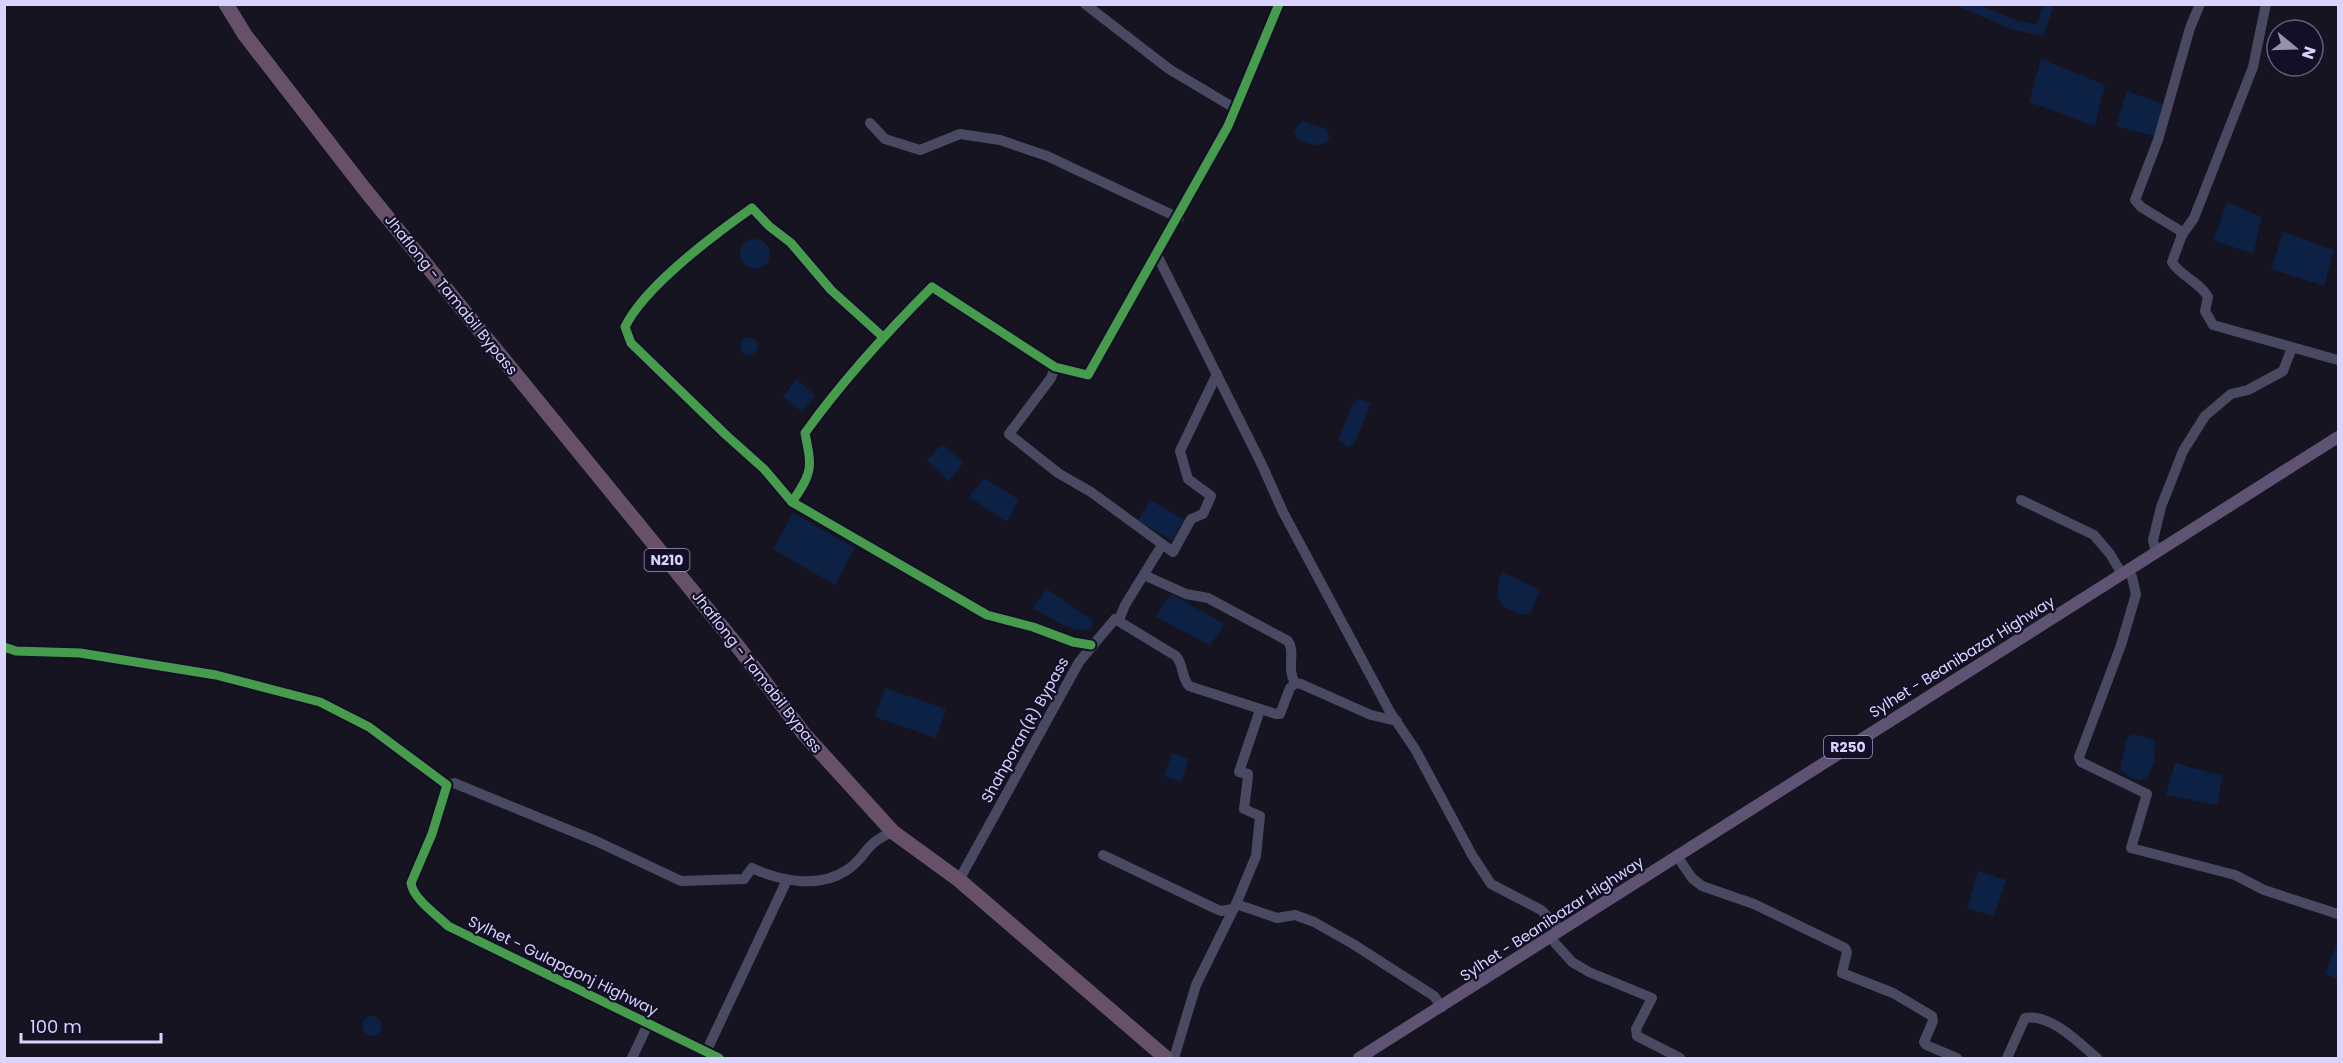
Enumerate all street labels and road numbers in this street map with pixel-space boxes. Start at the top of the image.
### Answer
street label: Jhaflong - Tamabil Bypass [380,210,523,379]
road number: N210 [644,549,690,571]
street label: Jhaflong - Tamabil Bypass [687,586,828,757]
street label: Sylhet - Beanibazar Highway [1865,590,2059,722]
street label: Shahporan(R) Bypass [976,653,1073,806]
road number: R250 [1824,736,1872,758]
street label: Sylhet - Beanibazar Highway [1456,851,1648,986]
street label: Sylhet - Gulapgonj Highway [465,910,662,1021]

